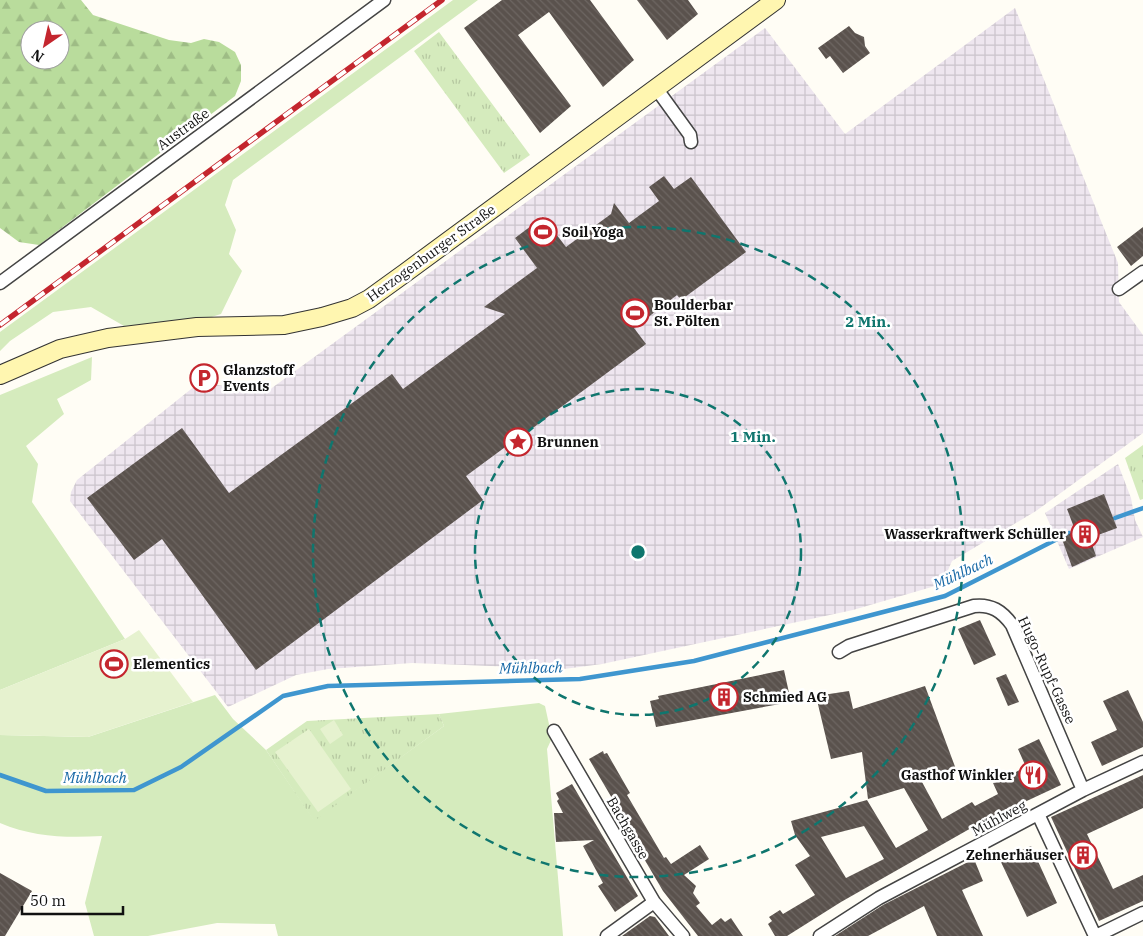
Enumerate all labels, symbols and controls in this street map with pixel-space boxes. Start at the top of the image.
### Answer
north arrow [20,20,70,70]
text: N [28,45,47,66]
street label: Austraße [153,104,213,154]
street label: Herzogenburger Straße [363,200,499,306]
sports icon: Soil Yoga [528,217,558,247]
place label: Soil Yoga [562,223,624,241]
place label: Boulderbar St. Pölten [654,296,733,330]
sports icon: Boulderbar St. Pölten [620,298,650,328]
text: 2 Min. [845,312,891,331]
place label: Glanzstoff Events [223,361,296,395]
parking icon: Glanzstoff Events [189,363,219,393]
place icon: Brunnen [503,427,533,457]
text: 1 Min. [730,427,776,446]
place label: Brunnen [537,433,599,451]
building icon: Wasserkraftwerk Schüller [1070,519,1100,549]
place label: Wasserkraftwerk Schüller [884,525,1066,543]
centre of rings [629,543,647,561]
water label: Mühlbach [929,549,996,594]
street label: Hugo-Rupf-Gasse [1014,613,1080,727]
sports icon: Elementics [99,649,129,679]
place label: Elementics [133,655,210,673]
water label: Mühlbach [498,657,564,678]
building icon: Schmied AG [709,682,739,712]
place label: Schmied AG [743,688,827,706]
restaurant icon: Gasthof Winkler [1018,760,1048,790]
place label: Gasthof Winkler [901,766,1014,784]
water label: Mühlbach [62,768,128,787]
street label: Bachgasse [603,793,653,863]
street label: Mühlweg [968,796,1030,840]
building icon: Zehnerhäuser [1068,840,1098,870]
place label: Zehnerhäuser [966,846,1064,864]
scale bar [22,884,124,916]
text: 50 m [30,891,66,910]

